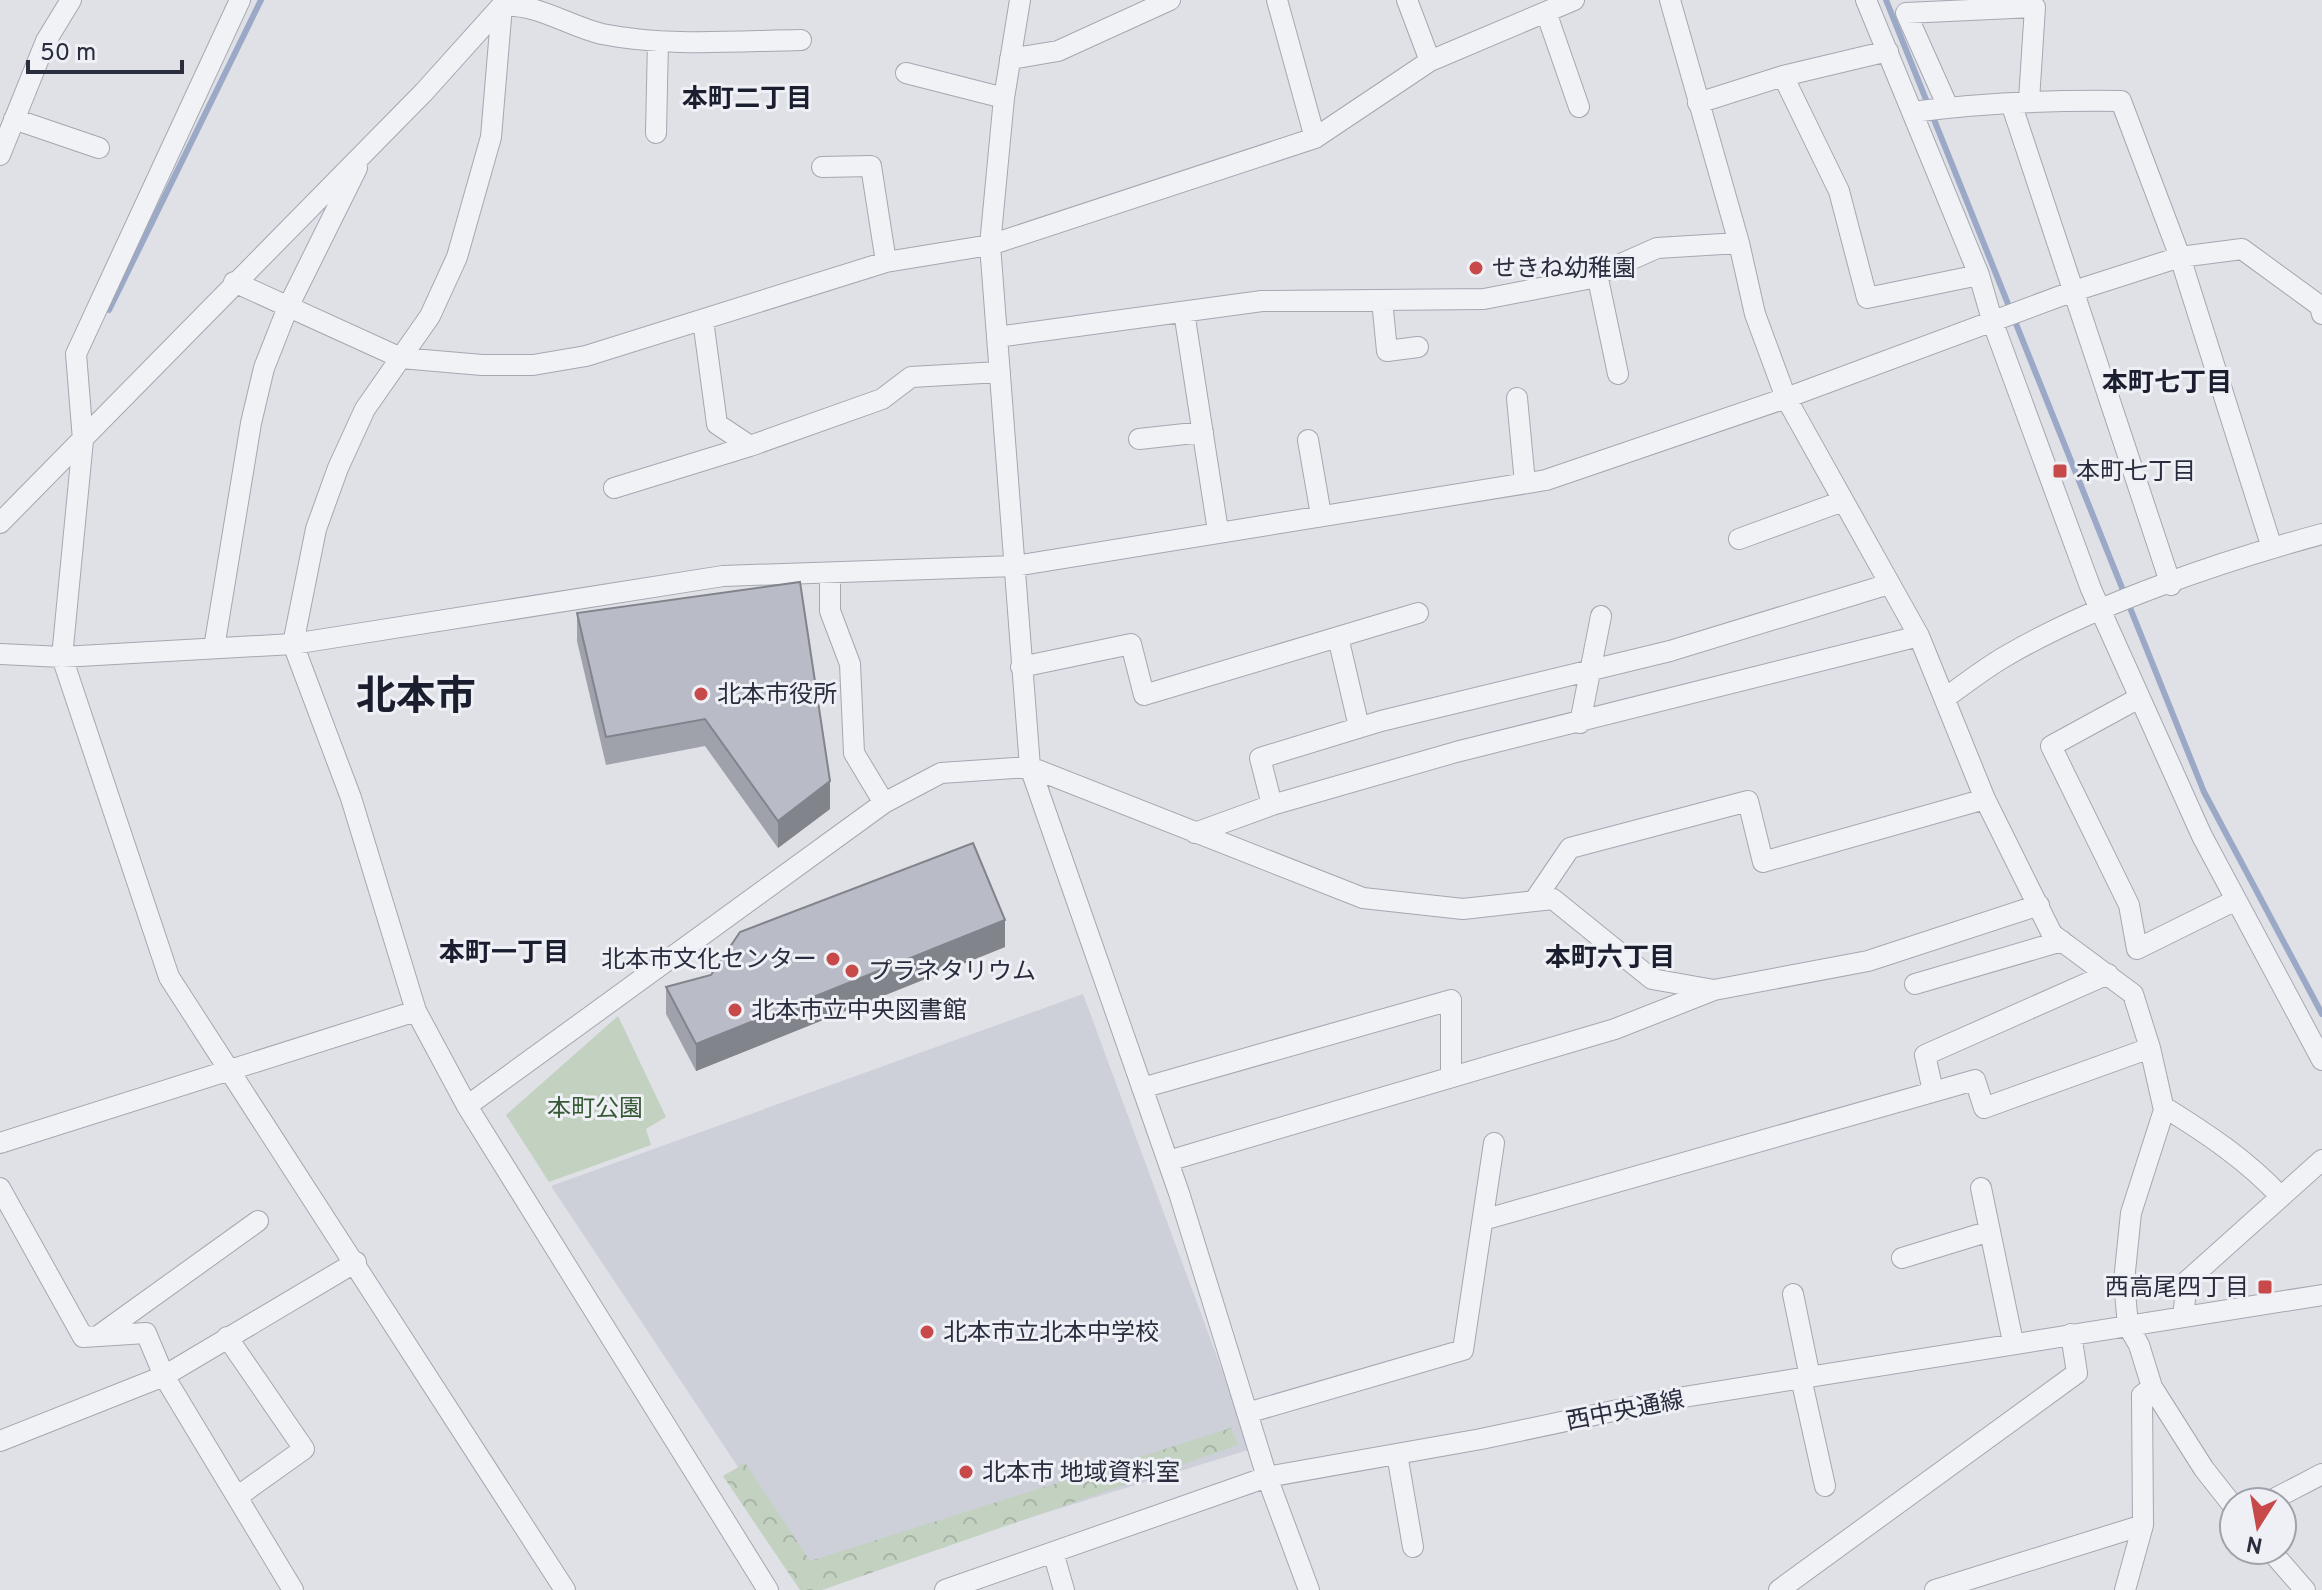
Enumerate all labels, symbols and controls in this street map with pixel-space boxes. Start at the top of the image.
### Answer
scale bar [28,24,182,74]
text: 50 m [40,39,96,69]
district label: 本町二丁目 [682,84,812,117]
place label: せきね幼稚園 [1492,255,1636,285]
marker: せきね幼稚園 [1467,259,1485,277]
district label: 本町七丁目 [2102,368,2232,401]
place label: 本町七丁目 [2076,458,2196,488]
marker: 本町七丁目 [2051,462,2069,480]
district label: 北本市 [356,674,476,724]
place label: 北本市役所 [717,681,837,711]
marker: 北本市役所 [692,685,710,703]
district label: 本町一丁目 [439,938,569,971]
district label: 本町六丁目 [1545,943,1675,976]
place label: 北本市文化センター [601,946,817,976]
marker: 北本市文化センター [824,950,842,968]
place label: プラネタリウム [868,958,1036,988]
marker: プラネタリウム [843,962,861,980]
place label: 北本市立中央図書館 [751,997,967,1027]
marker: 北本市立中央図書館 [726,1001,744,1019]
park label: 本町公園 [547,1095,643,1125]
place label: 西高尾四丁目 [2105,1274,2249,1304]
marker: 西高尾四丁目 [2256,1278,2274,1296]
place label: 北本市立北本中学校 [943,1319,1159,1349]
marker: 北本市立北本中学校 [918,1323,936,1341]
street label: 西中央通線 [1564,1386,1687,1438]
place label: 北本市 地域資料室 [982,1459,1180,1489]
marker: 北本市 地域資料室 [957,1463,975,1481]
north arrow [2218,1486,2298,1566]
text: N [2244,1528,2265,1558]

